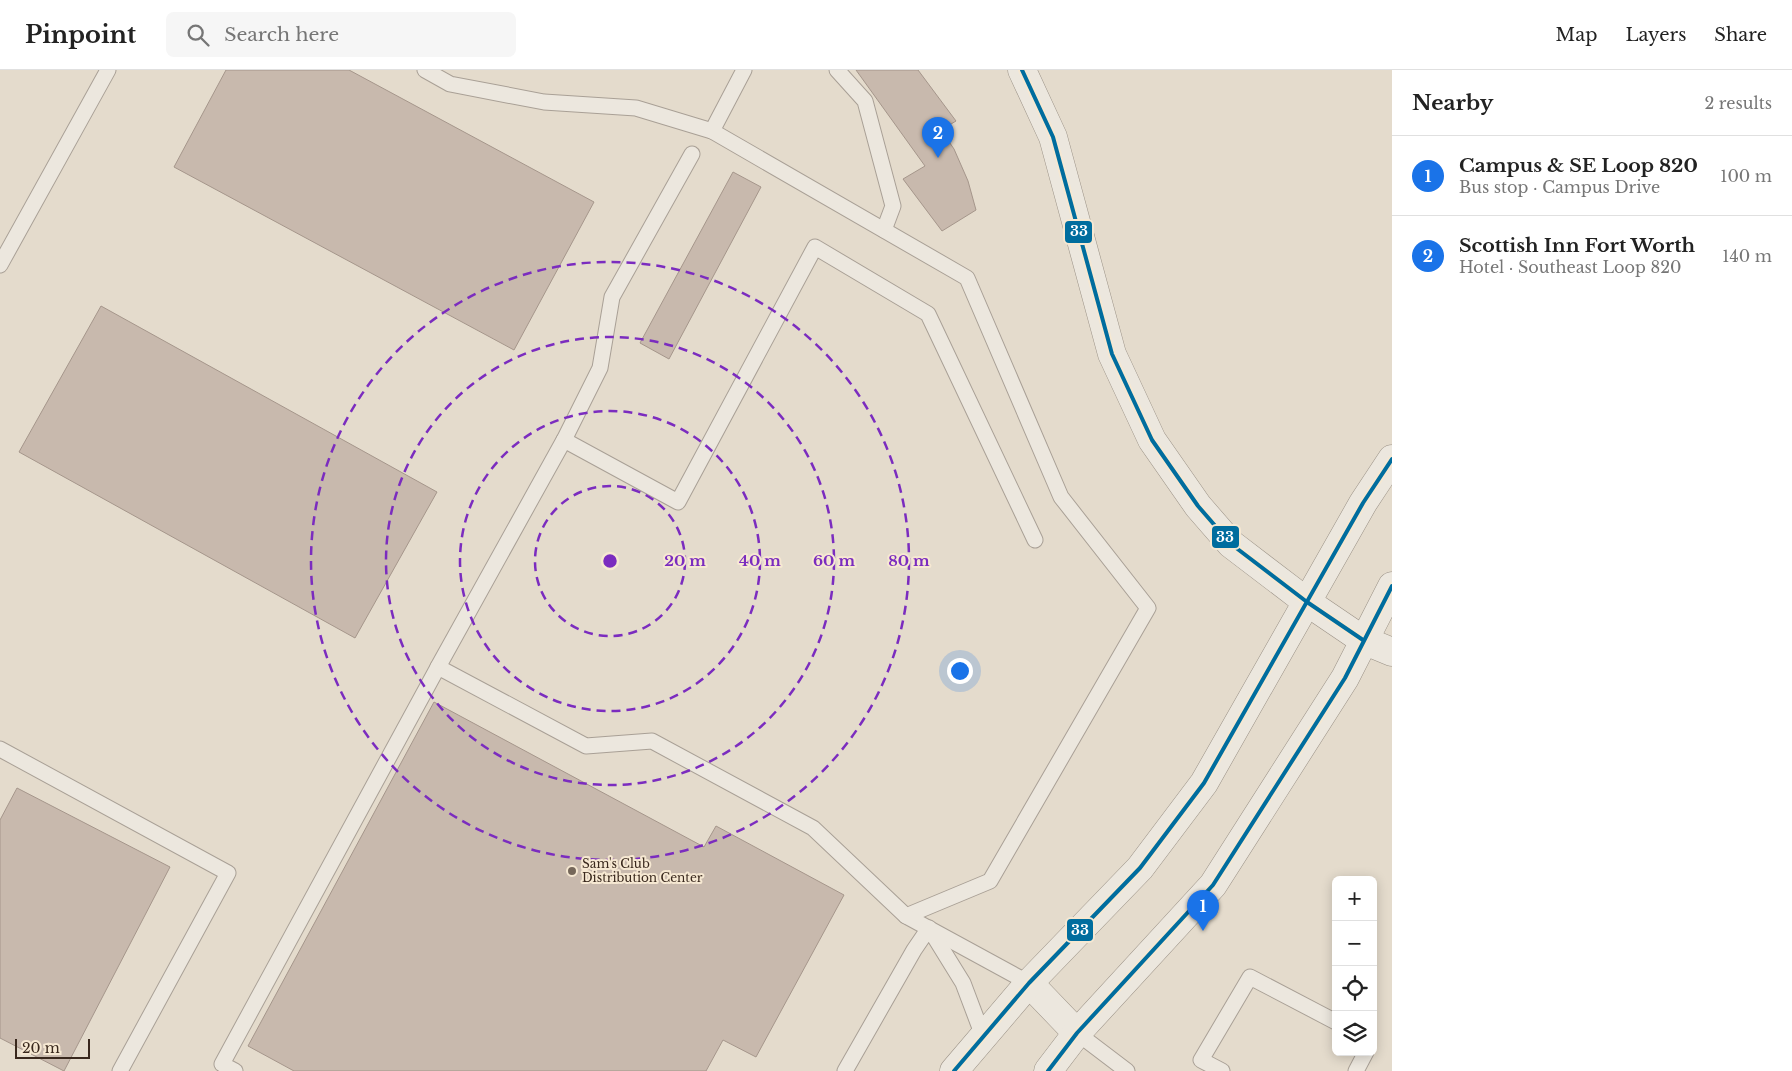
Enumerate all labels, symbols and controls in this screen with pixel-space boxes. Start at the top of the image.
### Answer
search box [166,12,516,57]
text: Pinpoint [25,20,136,49]
icon: search [184,21,212,49]
text: Search here [224,23,339,46]
text: Map [1556,24,1597,46]
text: Layers [1625,24,1686,46]
text: Share [1714,24,1767,46]
text: Nearby [1412,90,1493,116]
text: 2 results [1704,93,1772,113]
pin: 2 [922,117,954,158]
text: Campus & SE Loop 820 [1459,154,1698,177]
text: 1 [1425,166,1431,186]
text: 100 m [1720,166,1772,186]
text: Bus stop · Campus Drive [1459,177,1660,197]
line badge: 33 [1064,220,1093,244]
text: 33 [1070,222,1088,240]
text: Scottish Inn Fort Worth [1459,234,1695,257]
text: 2 [1423,246,1433,266]
text: 140 m [1722,246,1772,266]
text: Hotel · Southeast Loop 820 [1459,257,1681,277]
line badge: 33 [1211,525,1240,549]
text: 33 [1216,528,1234,546]
text: 20 m [664,551,706,570]
text: 40 m [739,551,781,570]
text: 60 m [813,551,855,570]
text: 80 m [888,551,930,570]
centre of rings [601,552,619,570]
your location [947,658,973,684]
place label: Sam's Club Distribution Center [582,856,703,885]
marker: Sam's Club Distribution Center [566,865,578,877]
map controls [1332,876,1377,1056]
button: + [1332,876,1377,921]
pin: 1 [1187,890,1219,931]
line badge: 33 [1066,918,1094,942]
text: 33 [1071,921,1089,939]
button: − [1332,921,1377,966]
button: locate [1332,966,1377,1011]
button: layers [1332,1011,1377,1056]
scale bar [15,1036,90,1059]
text: 20 m [22,1039,60,1057]

